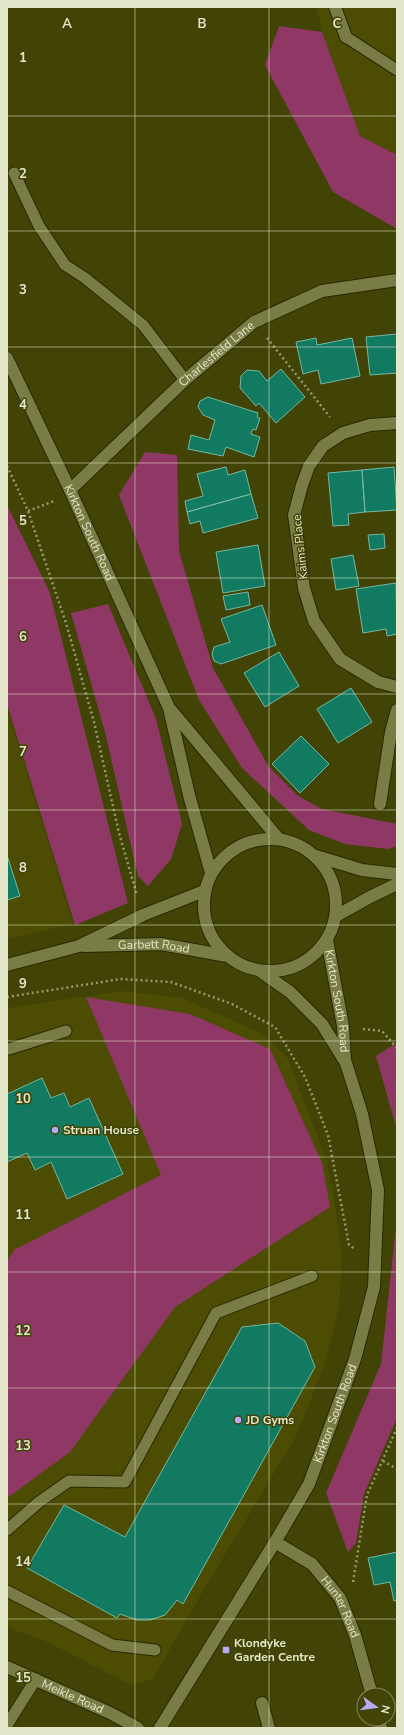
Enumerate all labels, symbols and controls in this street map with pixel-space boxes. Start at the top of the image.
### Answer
text: A [62,15,72,33]
text: B [198,15,207,33]
text: C [333,15,342,33]
text: 1 [19,49,27,67]
text: 2 [19,165,27,183]
text: 3 [19,281,27,299]
street label: Charlesfield Lane [175,317,257,390]
text: 4 [19,396,27,414]
street label: Kirkton South Road [60,482,118,583]
text: 5 [19,512,27,530]
street label: Kaims Place [289,514,311,580]
text: 6 [19,628,27,646]
text: 7 [19,743,27,761]
text: 8 [19,859,27,877]
street label: Garbett Road [118,936,191,957]
street label: Kirkton South Road [321,948,353,1053]
text: 9 [19,975,27,993]
text: 10 [15,1090,31,1108]
place label: Struan House [63,1122,140,1138]
marker: Struan House [50,1125,60,1135]
text: 11 [15,1206,31,1224]
text: 12 [15,1322,31,1340]
street label: Kirkton South Road [309,1362,360,1465]
place label: JD Gyms [245,1412,294,1428]
marker: JD Gyms [233,1415,243,1425]
text: 13 [15,1437,31,1455]
text: 14 [15,1553,31,1571]
street label: Hunter Road [317,1573,363,1640]
place label: Klondyke Garden Centre [234,1635,315,1665]
marker: Klondyke Garden Centre [221,1645,231,1655]
text: 15 [15,1669,31,1687]
street label: Meikle Road [39,1676,106,1717]
north arrow [356,1687,396,1727]
text: N [377,1703,393,1715]

